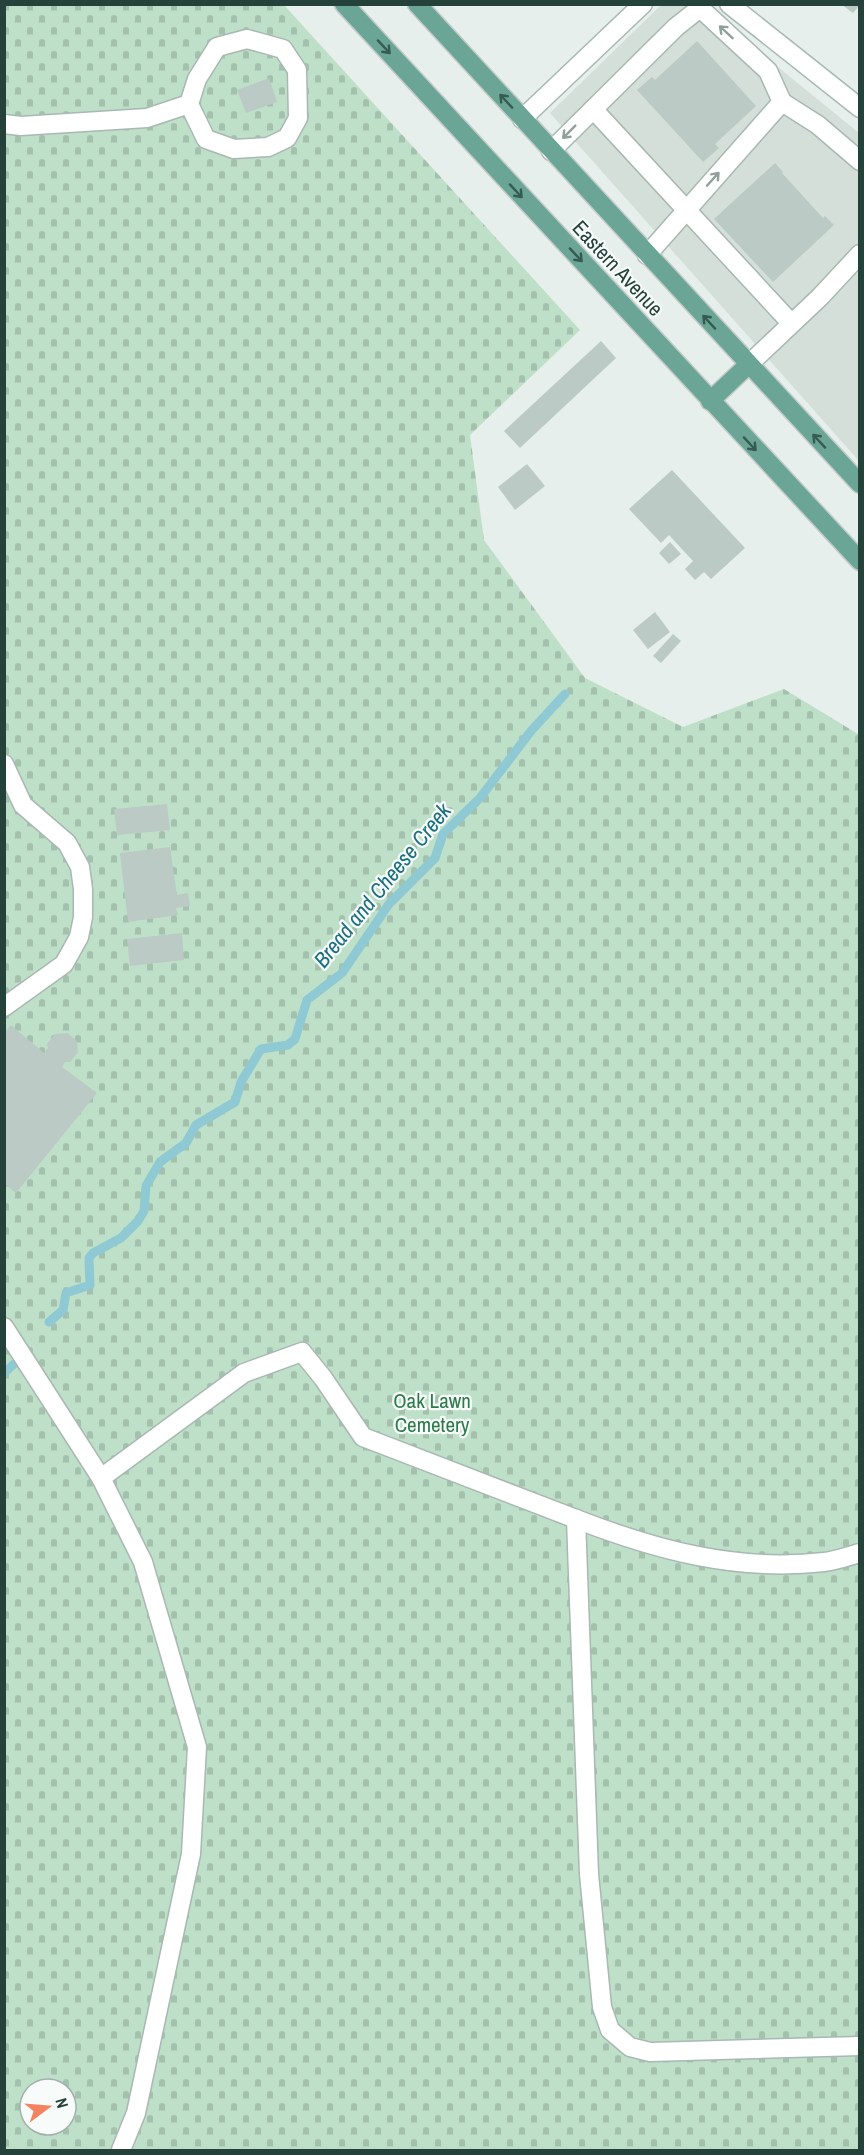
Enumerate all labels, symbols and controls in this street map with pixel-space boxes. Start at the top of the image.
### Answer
one-way arrow [718,24,733,39]
one-way arrow [376,40,391,55]
one-way arrow [499,94,513,109]
one-way arrow [562,125,577,140]
one-way arrow [706,172,720,187]
one-way arrow [509,183,523,198]
street label: Eastern Avenue [566,214,670,322]
one-way arrow [568,248,583,263]
one-way arrow [702,315,716,330]
one-way arrow [812,434,827,449]
one-way arrow [743,436,757,451]
water label: Bread and Cheese Creek [306,796,458,974]
park label: Oak Lawn Cemetery [393,1386,471,1439]
north arrow [18,2077,78,2137]
text: N [51,2095,74,2110]

